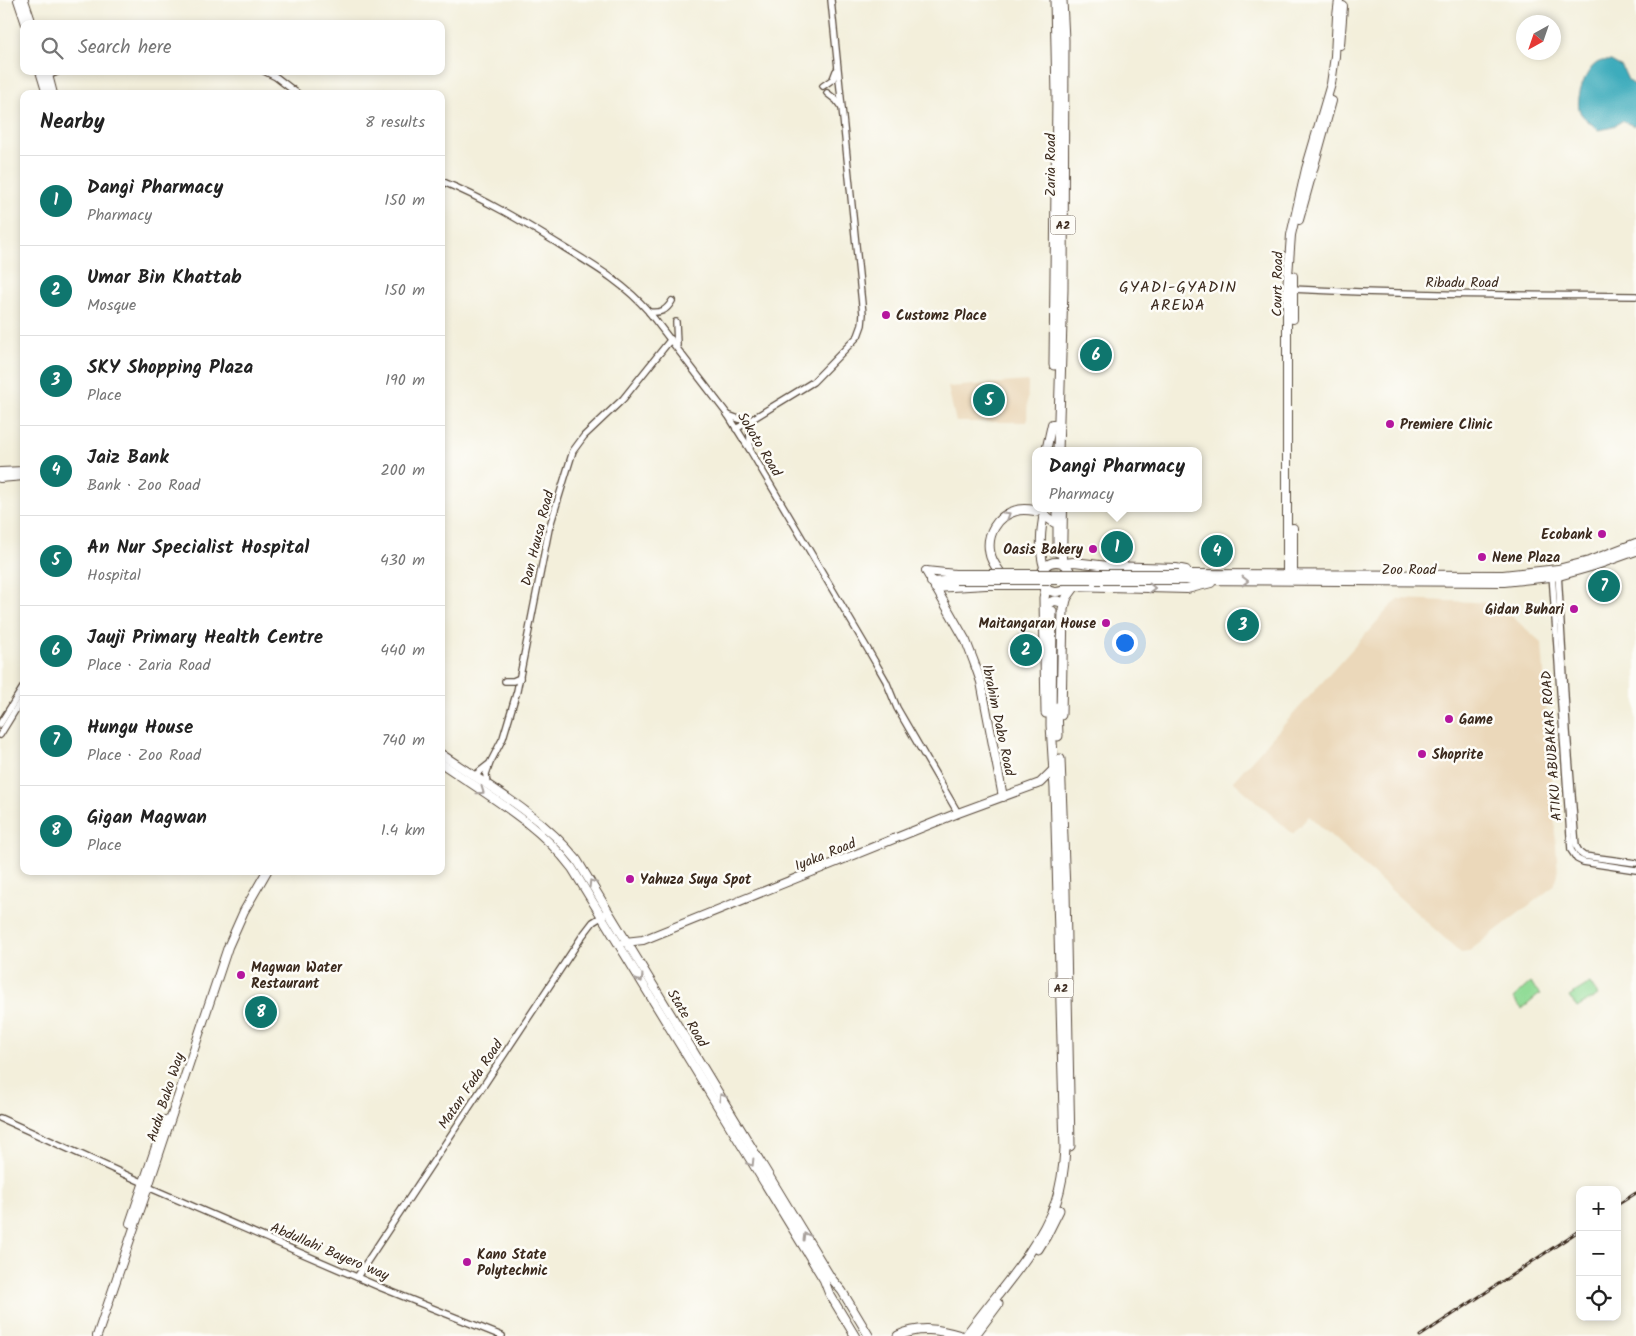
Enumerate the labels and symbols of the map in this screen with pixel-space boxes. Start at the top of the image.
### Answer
north arrow [1516,15,1561,60]
street label: Zaria Road [1040,132,1062,197]
road number: A2 [1050,216,1076,234]
street label: Court Road [1266,250,1290,317]
street label: Ribadu Road [1426,272,1499,294]
district label: GYADI-GYADIN AREWA [1119,275,1237,318]
place label: Customz Place [896,305,987,327]
marker: Customz Place [880,309,892,321]
pin: 6 [1080,336,1112,374]
pin: 5 [973,381,1005,419]
street label: Sokoto Road [731,408,788,482]
place label: Premiere Clinic [1400,414,1493,436]
marker: Premiere Clinic [1384,418,1396,430]
street label: Dan Hausa Road [515,487,561,588]
one-way arrow [1002,512,1011,522]
place label: Ecobank [1541,524,1593,546]
pin: 1 [1101,528,1133,566]
marker: Ecobank [1596,528,1608,540]
pin: 4 [1201,532,1233,570]
place label: Oasis Bakery [1003,539,1084,561]
marker: Oasis Bakery [1087,543,1099,555]
place label: Nene Plaza [1492,547,1560,569]
marker: Nene Plaza [1476,551,1488,563]
street label: Zoo Road [1381,559,1438,581]
pin: 7 [1588,567,1620,605]
one-way arrow [1241,576,1249,586]
one-way arrow [1149,583,1157,593]
place label: Gidan Buhari [1485,599,1564,621]
marker: Gidan Buhari [1568,603,1580,615]
pin: 3 [1227,606,1259,644]
place label: Maitangaran House [979,613,1096,635]
marker: Maitangaran House [1100,617,1112,629]
your location [1112,630,1138,656]
pin: 2 [1010,631,1042,669]
street label: Ibrahim Dabo Road [975,662,1021,779]
street label: ATIKU ABUBAKAR ROAD [1536,670,1568,822]
place label: Game [1459,709,1493,731]
marker: Game [1443,713,1455,725]
place label: Shoprite [1432,744,1484,766]
marker: Shoprite [1416,748,1428,760]
one-way arrow [476,785,485,794]
street label: Iyaka Road [791,832,860,877]
place label: Yahuza Suya Spot [640,869,752,891]
marker: Yahuza Suya Spot [624,873,636,885]
one-way arrow [588,880,598,889]
place label: Magwan Water Restaurant [251,957,343,995]
marker: Magwan Water Restaurant [235,969,247,981]
one-way arrow [634,973,644,982]
road number: A2 [1048,978,1074,998]
street label: State Road [661,985,714,1053]
pin: 8 [245,993,277,1031]
street label: Matan Fada Road [433,1035,510,1134]
street label: Audu Bako Way [141,1049,191,1145]
one-way arrow [718,1093,728,1102]
one-way arrow [745,1157,755,1166]
street label: Abdullahi Bayero way [267,1217,393,1287]
one-way arrow [802,1232,812,1241]
place label: Kano State Polytechnic [477,1244,548,1282]
marker: Kano State Polytechnic [461,1256,473,1268]

